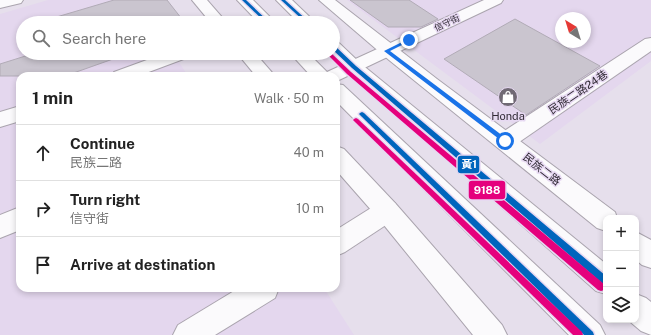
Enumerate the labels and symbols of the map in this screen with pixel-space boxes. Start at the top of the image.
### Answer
street label: 信守街 [432,12,461,33]
north arrow [555,12,591,48]
route end [400,31,418,49]
street label: 民族二路24巷 [546,68,610,116]
shop icon: Honda [497,86,519,108]
place label: Honda [491,110,525,122]
route start [496,132,514,150]
street label: 民族二路 [521,151,563,187]
line badge: 黃1 [457,155,480,174]
text: 黃1 [461,158,477,170]
line badge: 9188 [468,180,506,200]
text: 9188 [474,184,500,196]

